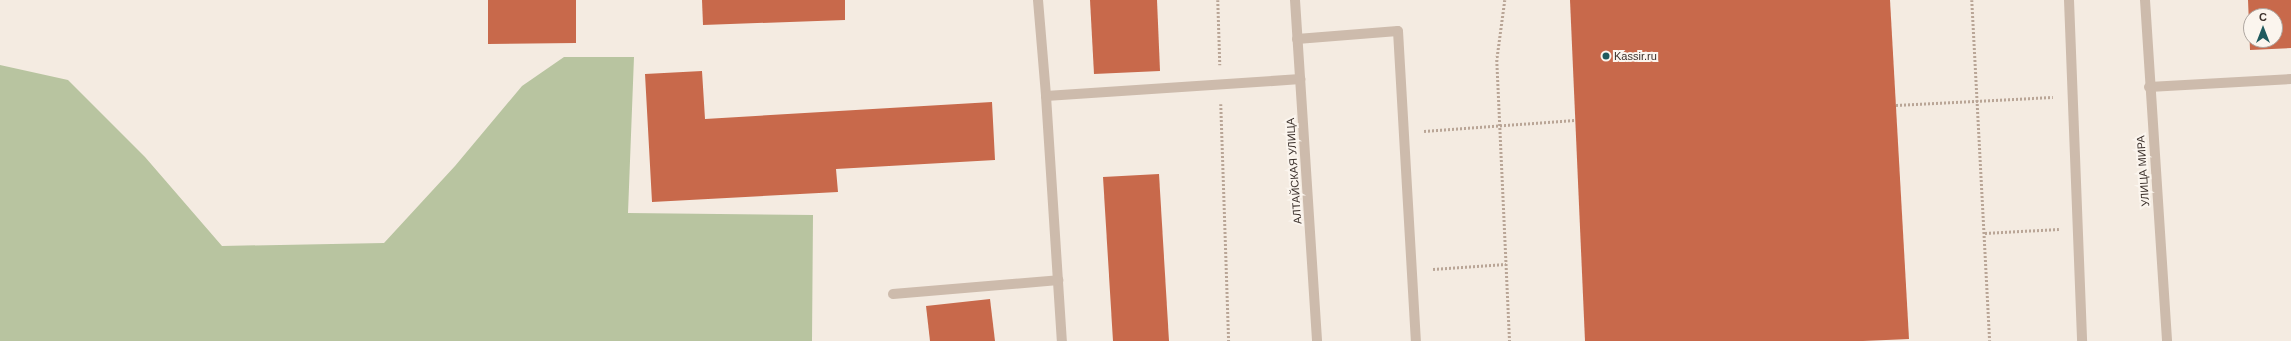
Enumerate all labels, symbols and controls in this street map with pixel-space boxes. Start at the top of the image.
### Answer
north arrow [2243,8,2283,48]
text: С [2259,11,2267,23]
place label: Kassir.ru [1614,49,1657,63]
marker: Kassir.ru [1601,51,1611,61]
street label: АЛТАЙСКАЯ УЛИЦА [1284,118,1304,224]
street label: УЛИЦА МИРА [2134,135,2152,207]

